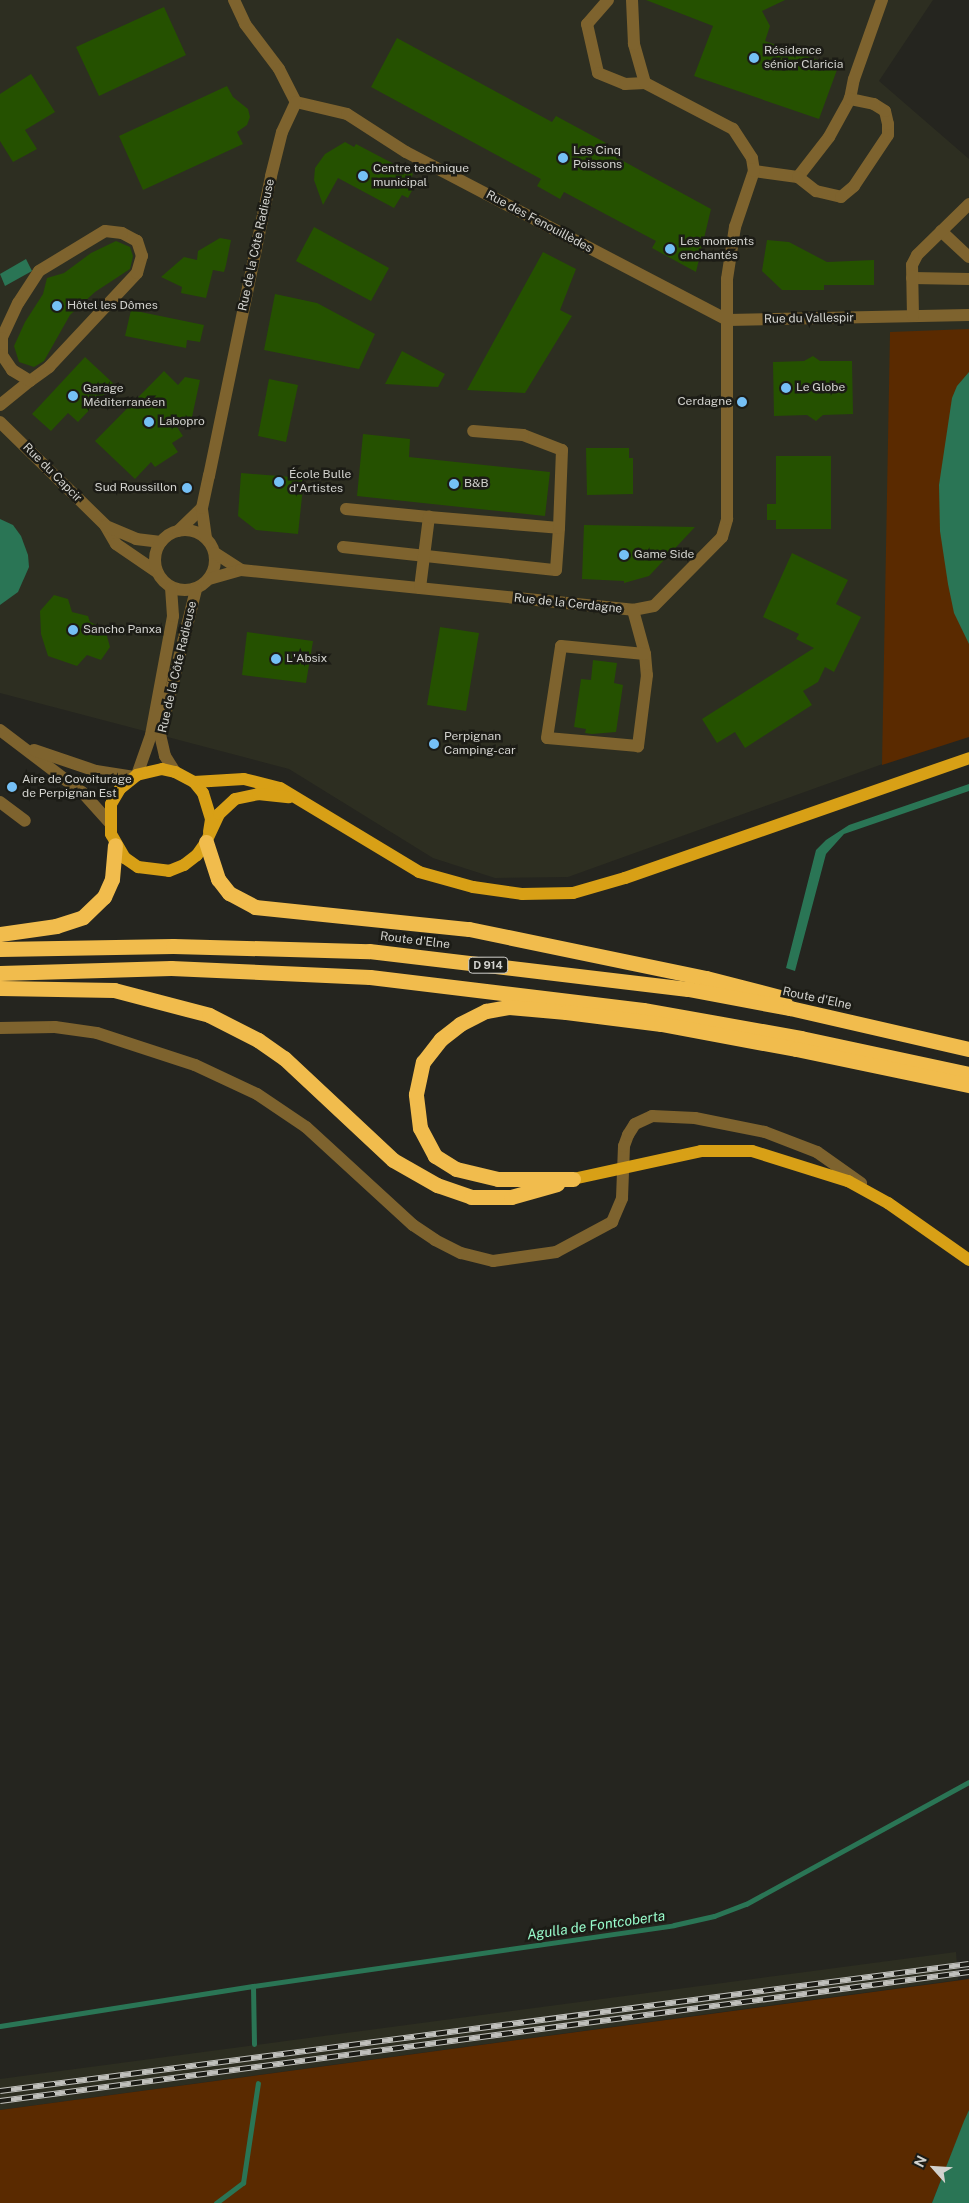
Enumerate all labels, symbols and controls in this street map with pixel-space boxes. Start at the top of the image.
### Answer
place label: Résidence sénior Claricia [764,44,843,72]
marker: Résidence sénior Claricia [748,52,760,64]
place label: Les Cinq Poissons [573,144,622,172]
marker: Les Cinq Poissons [557,152,569,164]
place label: Centre technique municipal [373,162,469,190]
marker: Centre technique municipal [357,170,369,182]
street label: Rue de la Côte Radieuse [236,177,278,313]
street label: Rue des Fenouillèdes [483,188,595,256]
place label: Les moments enchantés [680,235,754,263]
marker: Les moments enchantés [664,243,676,255]
place label: Hôtel les Dômes [67,299,158,313]
marker: Hôtel les Dômes [51,300,63,312]
street label: Rue du Vallespir [764,311,854,327]
place label: Le Globe [796,381,845,395]
place label: Garage Méditerranéen [83,382,165,410]
marker: Le Globe [780,382,792,394]
marker: Garage Méditerranéen [67,390,79,402]
place label: Cerdagne [677,395,732,409]
marker: Cerdagne [736,396,748,408]
place label: Labopro [159,415,205,429]
marker: Labopro [143,416,155,428]
street label: Rue du Capcir [19,440,85,506]
place label: École Bulle d'Artistes [289,468,351,496]
marker: École Bulle d'Artistes [273,476,285,488]
place label: B&B [464,477,489,491]
marker: B&B [448,478,460,490]
place label: Sud Roussillon [95,481,177,495]
marker: Sud Roussillon [181,482,193,494]
place label: Game Side [634,548,694,562]
marker: Game Side [618,549,630,561]
street label: Rue de la Cerdagne [513,591,623,617]
street label: Rue de la Côte Radieuse [156,600,200,734]
place label: Sancho Panxa [83,623,162,637]
marker: Sancho Panxa [67,624,79,636]
place label: L'Absix [286,652,327,666]
marker: L'Absix [270,653,282,665]
place label: Perpignan Camping-car [444,730,516,758]
marker: Perpignan Camping-car [428,738,440,750]
place label: Aire de Covoiturage de Perpignan Est [22,773,132,801]
marker: Aire de Covoiturage de Perpignan Est [6,781,18,793]
street label: Route d'Elne [379,930,451,952]
road number: D 914 [468,956,508,974]
street label: Route d'Elne [781,985,853,1013]
water label: Agulla de Fontcoberta [526,1907,666,1943]
north arrow [909,2143,959,2193]
text: N [911,2153,930,2170]

